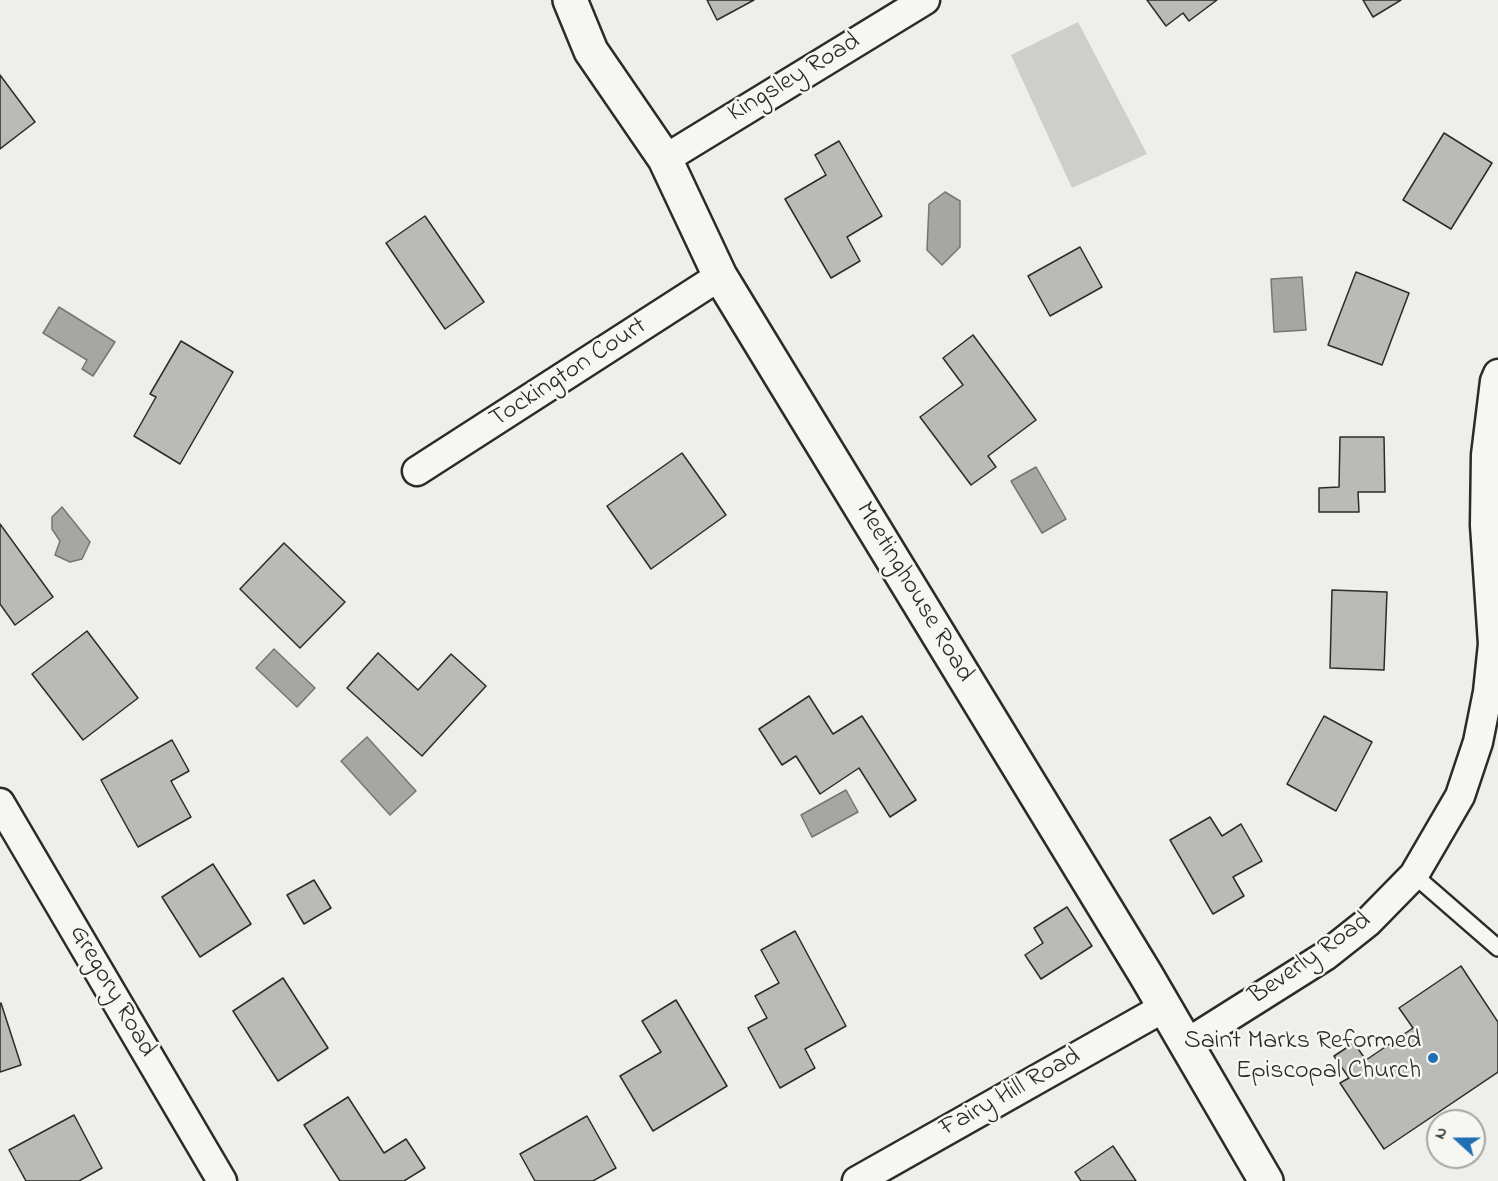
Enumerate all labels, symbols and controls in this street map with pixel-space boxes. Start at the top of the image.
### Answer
street label: Kingsley Road [723,27,867,131]
street label: Tockington Court [485,312,653,436]
street label: Meetinghouse Road [847,497,979,689]
street label: Beverly Road [1244,907,1378,1013]
street label: Gregory Road [61,921,161,1063]
place label: Saint Marks Reformed Episcopal Church [1184,1027,1421,1088]
street label: Fairy Hill Road [935,1043,1087,1145]
marker: Saint Marks Reformed Episcopal Church [1426,1051,1440,1065]
north arrow [1426,1109,1486,1169]
text: N [1428,1124,1454,1143]

